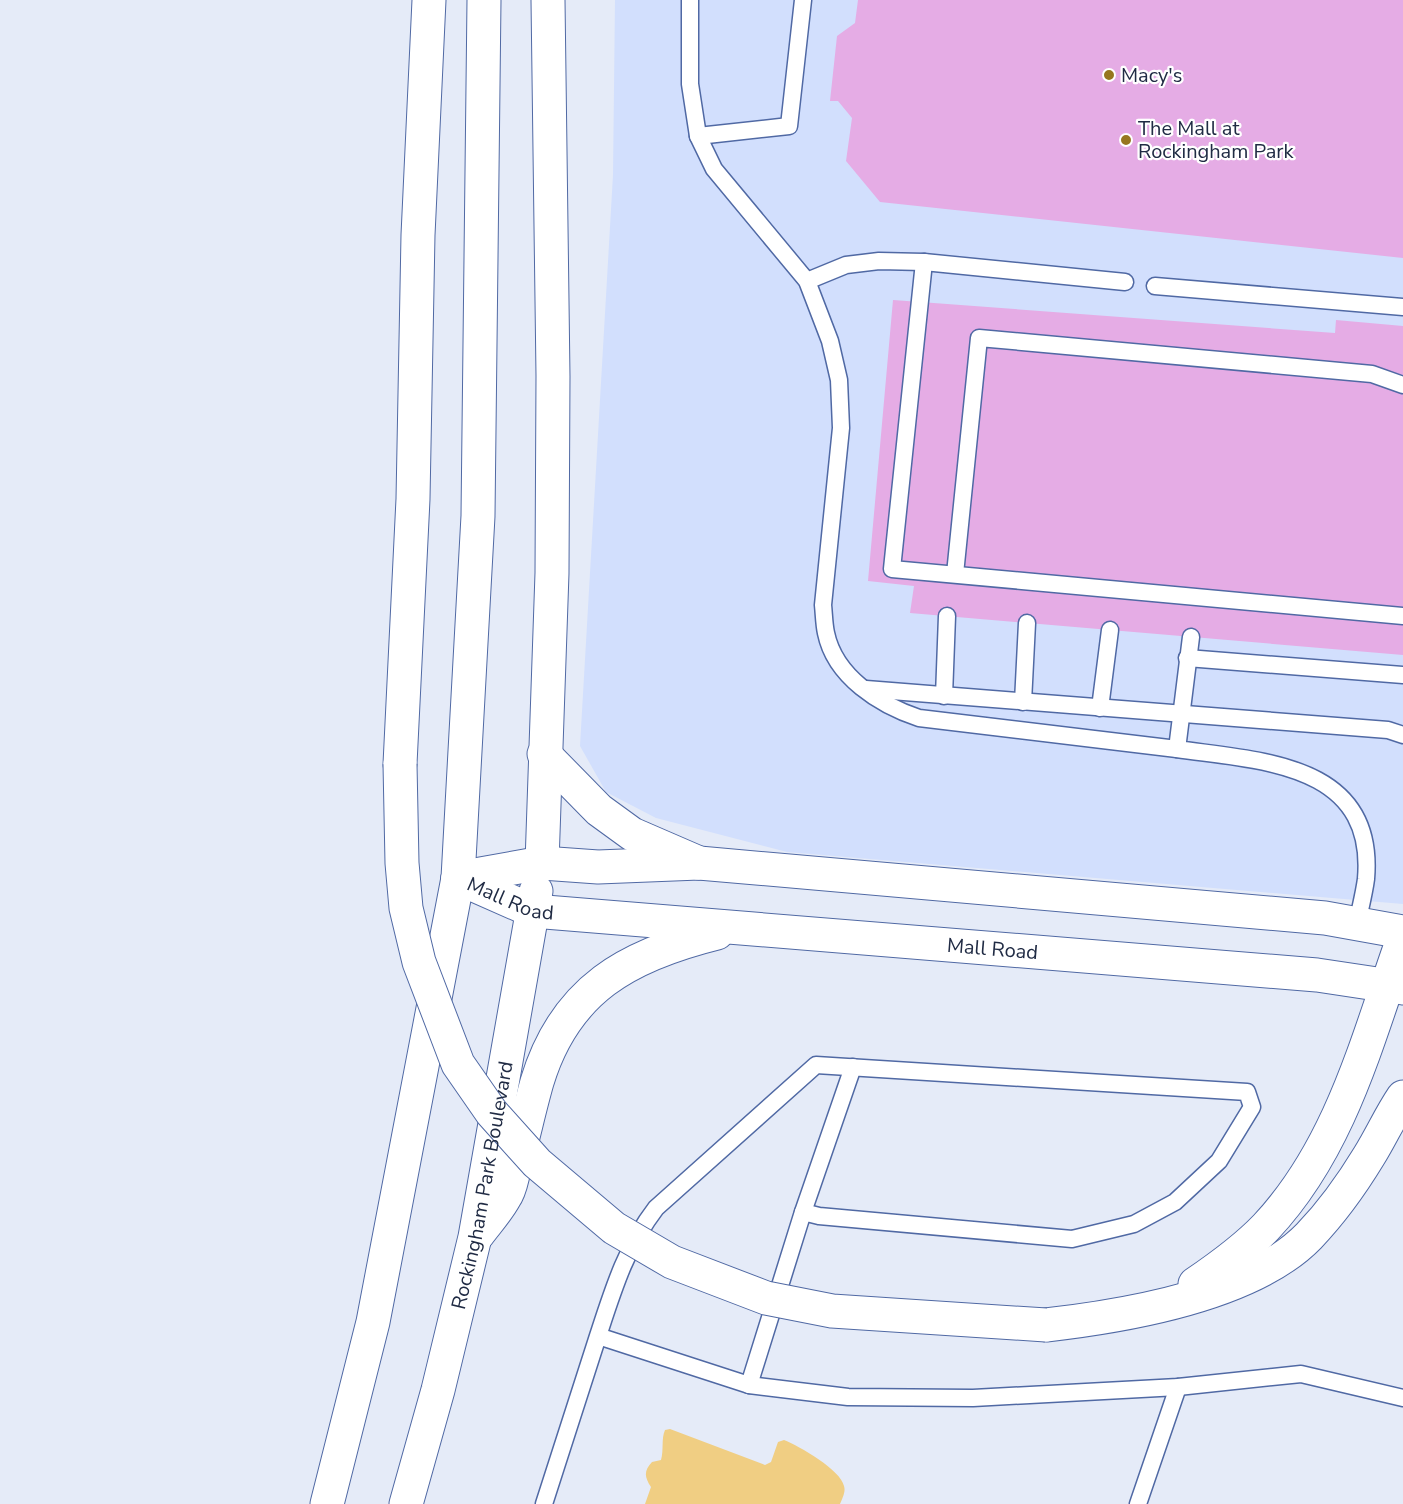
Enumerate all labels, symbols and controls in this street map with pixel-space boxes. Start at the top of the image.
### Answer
place label: Macy's [1121,62,1182,89]
marker: Macy's [1102,68,1116,82]
place label: The Mall at Rockingham Park [1138,115,1294,165]
marker: The Mall at Rockingham Park [1119,133,1133,147]
street label: Mall Road [463,871,555,927]
street label: Mall Road [946,932,1039,966]
street label: Rockingham Park Boulevard [445,1059,520,1312]

